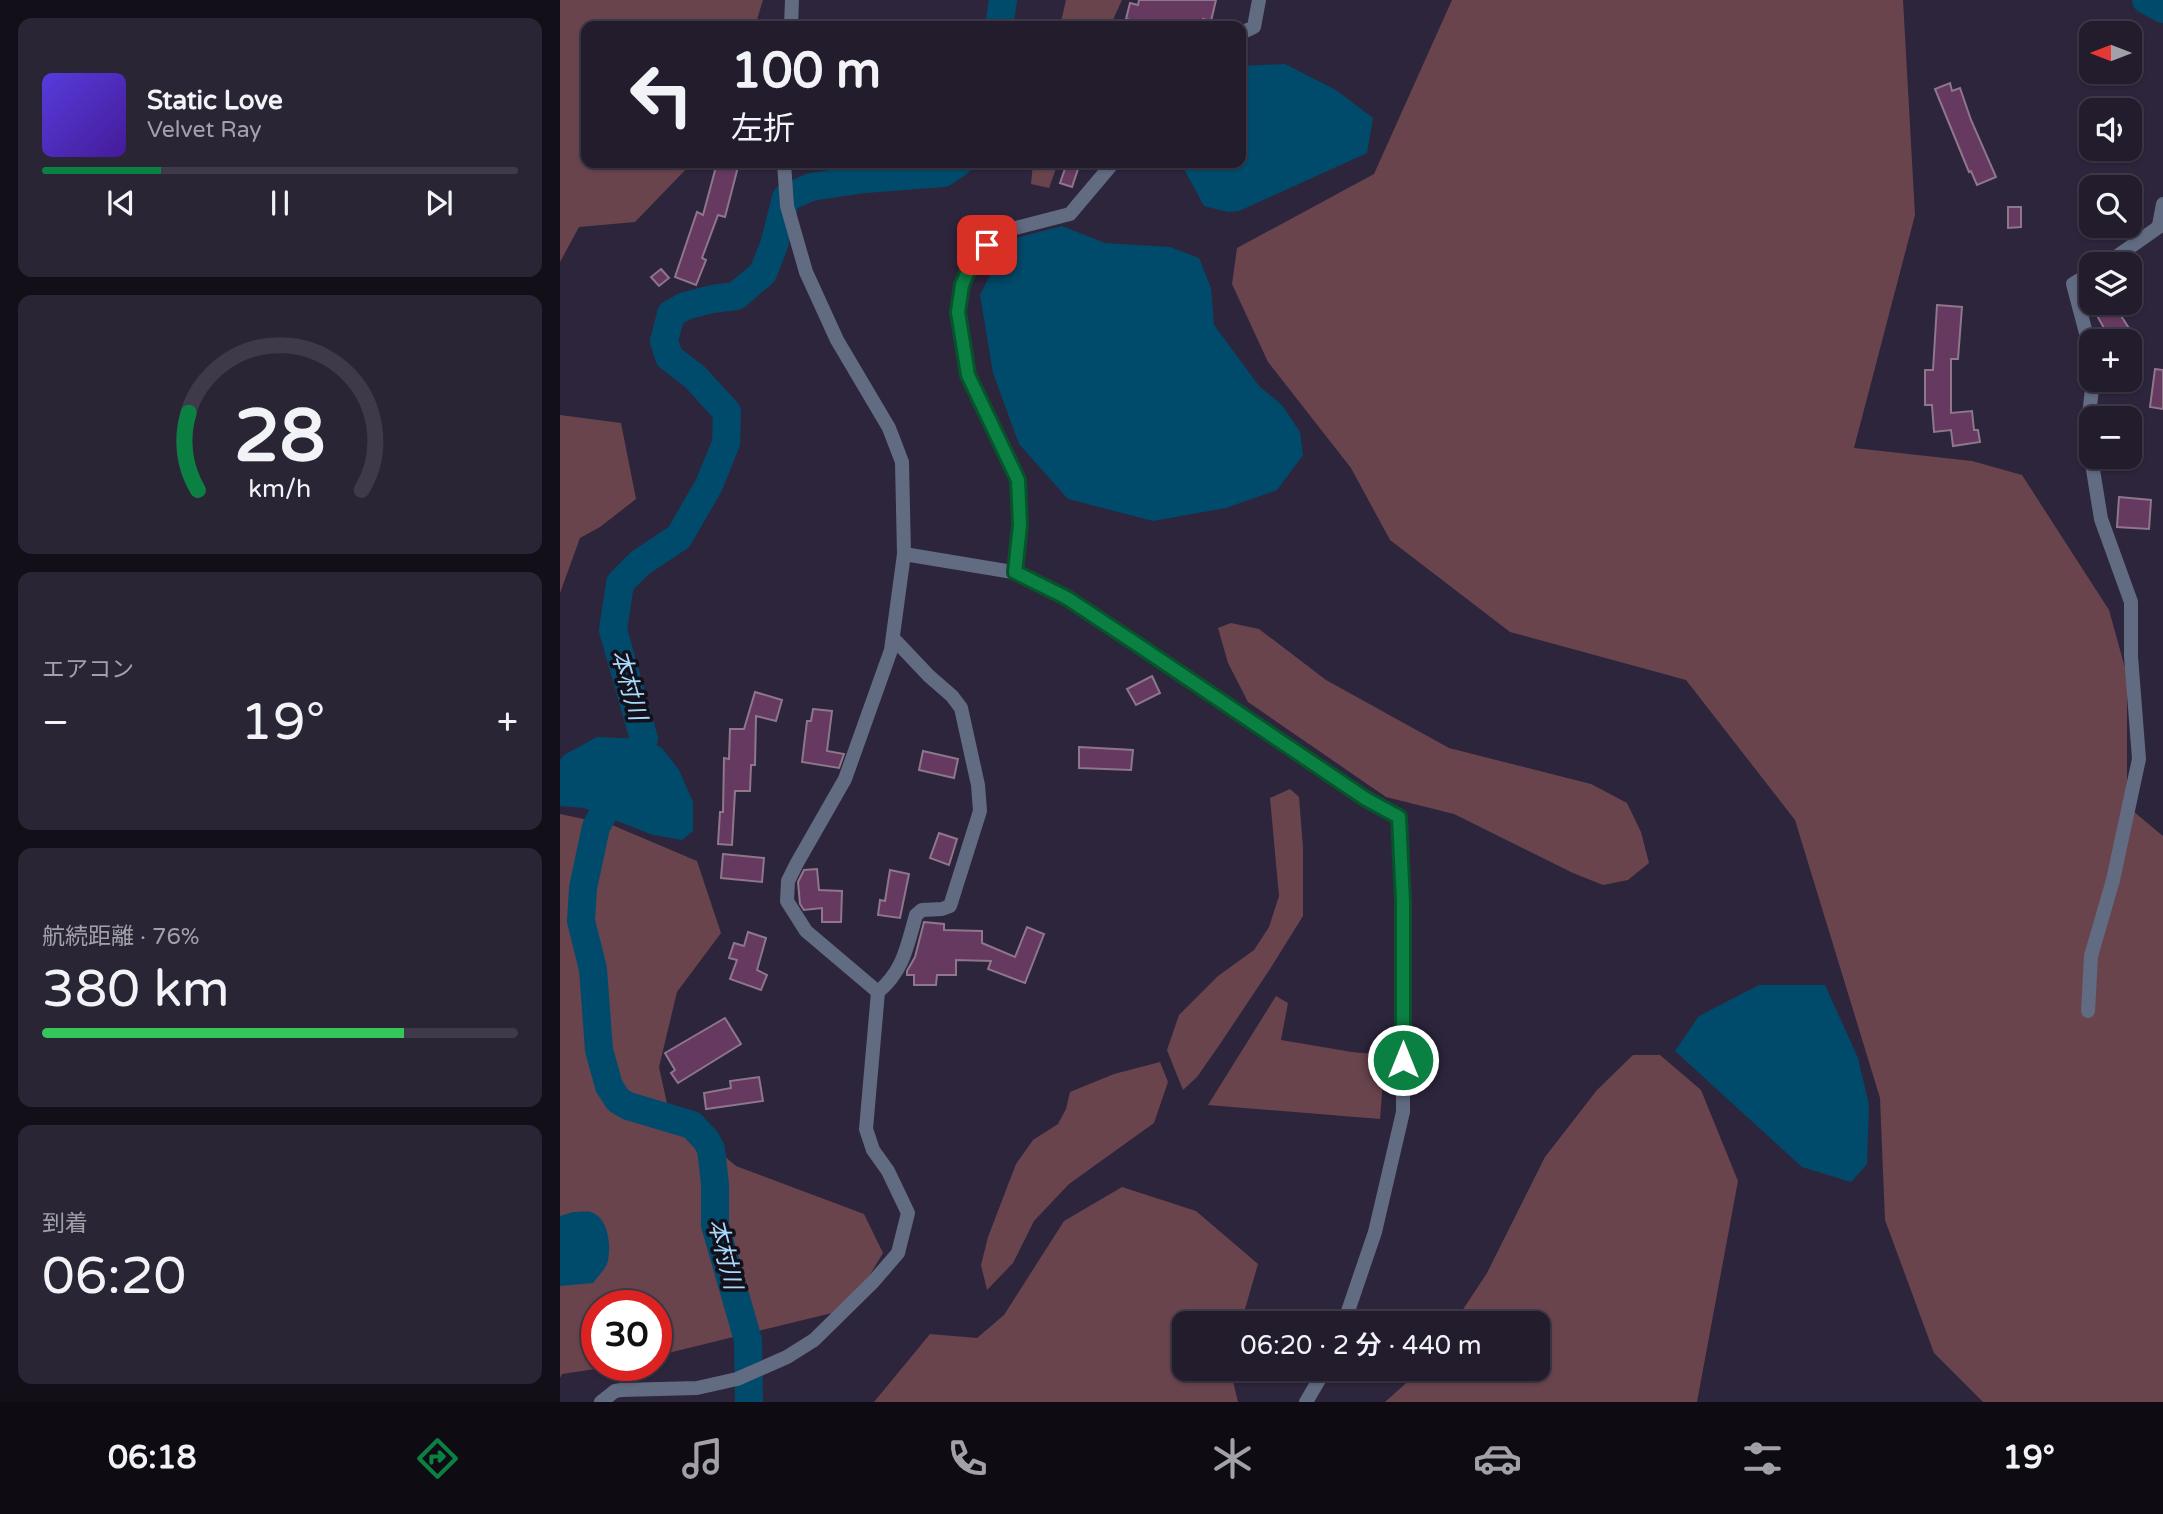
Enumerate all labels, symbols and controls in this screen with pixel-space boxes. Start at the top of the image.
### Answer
north arrow [2079,21,2142,84]
map controls [2079,21,2142,469]
text: 100 m [731,42,881,101]
icon: left [616,49,707,140]
text: Static Love [147,85,283,116]
button: sound [2079,98,2142,161]
text: 左折 [731,110,795,148]
text: Velvet Ray [147,116,262,144]
button: search [2079,175,2142,238]
icon: previous [102,184,140,222]
icon: pause [261,184,299,222]
icon: next [420,184,458,222]
pin [957,215,1017,275]
icon: arrive [968,226,1006,264]
button: layers [2079,252,2142,315]
button: + [2079,329,2142,392]
text: 28 [234,394,326,482]
button: − [2079,406,2142,469]
text: km/h [249,474,311,504]
water label: 本村川 [605,647,653,727]
text: エアコン [42,656,134,684]
text: 19° [240,691,325,754]
text: − [42,700,69,746]
text: + [497,700,518,746]
text: 航続距離 · 76% [42,923,200,951]
text: 380 km [42,958,230,1021]
position arrow [1366,1023,1440,1097]
text: 到着 [42,1210,88,1238]
water label: 本村川 [702,1216,748,1295]
text: 06:20 [42,1245,186,1308]
speed limit sign: 30 [581,1290,672,1381]
text: 06:20 · 2 分 · 440 m [1240,1330,1482,1361]
icon: directions [413,1434,462,1483]
icon: music [678,1434,727,1483]
icon: phone [943,1434,992,1483]
icon: climate [1208,1434,1257,1483]
icon: car [1473,1434,1522,1483]
icon: filters [1738,1434,1787,1483]
text: 06:18 [108,1439,197,1477]
text: 19° [2003,1439,2055,1477]

